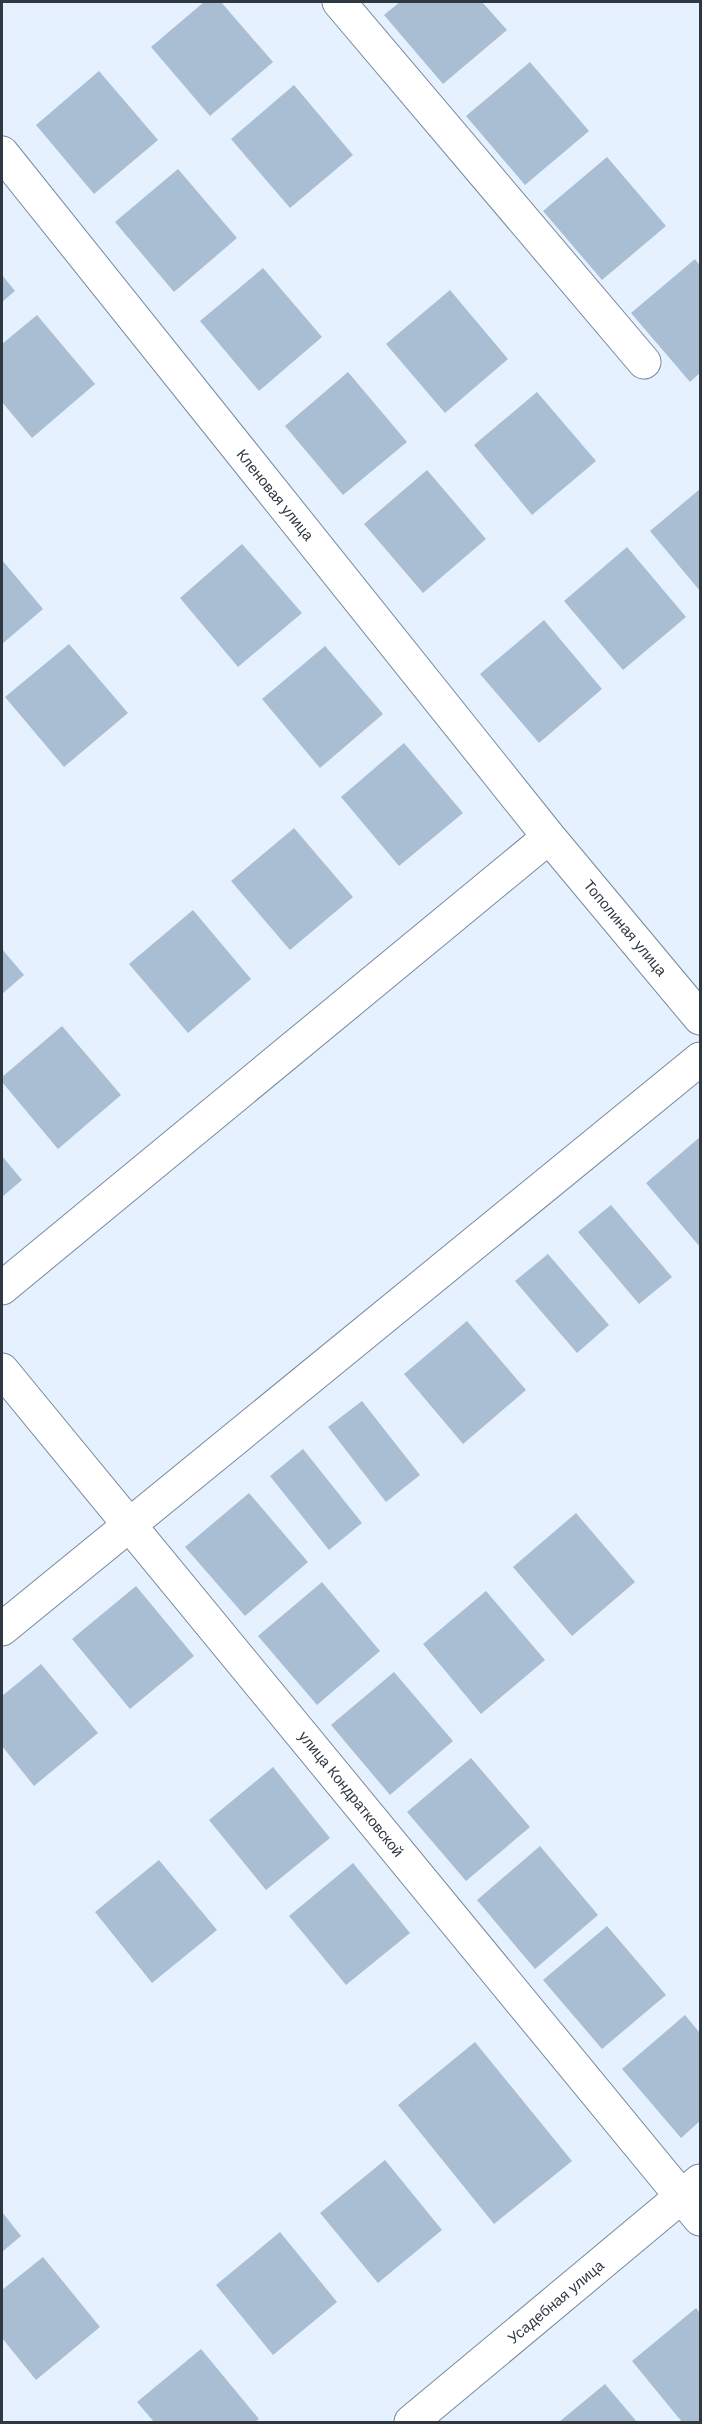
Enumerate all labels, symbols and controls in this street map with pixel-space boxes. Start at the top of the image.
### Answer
street label: Кленовая улица [233,446,318,544]
street label: Тополиная улица [580,876,671,980]
street label: улица Кондратковской [296,1727,407,1860]
street label: Усадебная улица [504,2256,608,2347]

